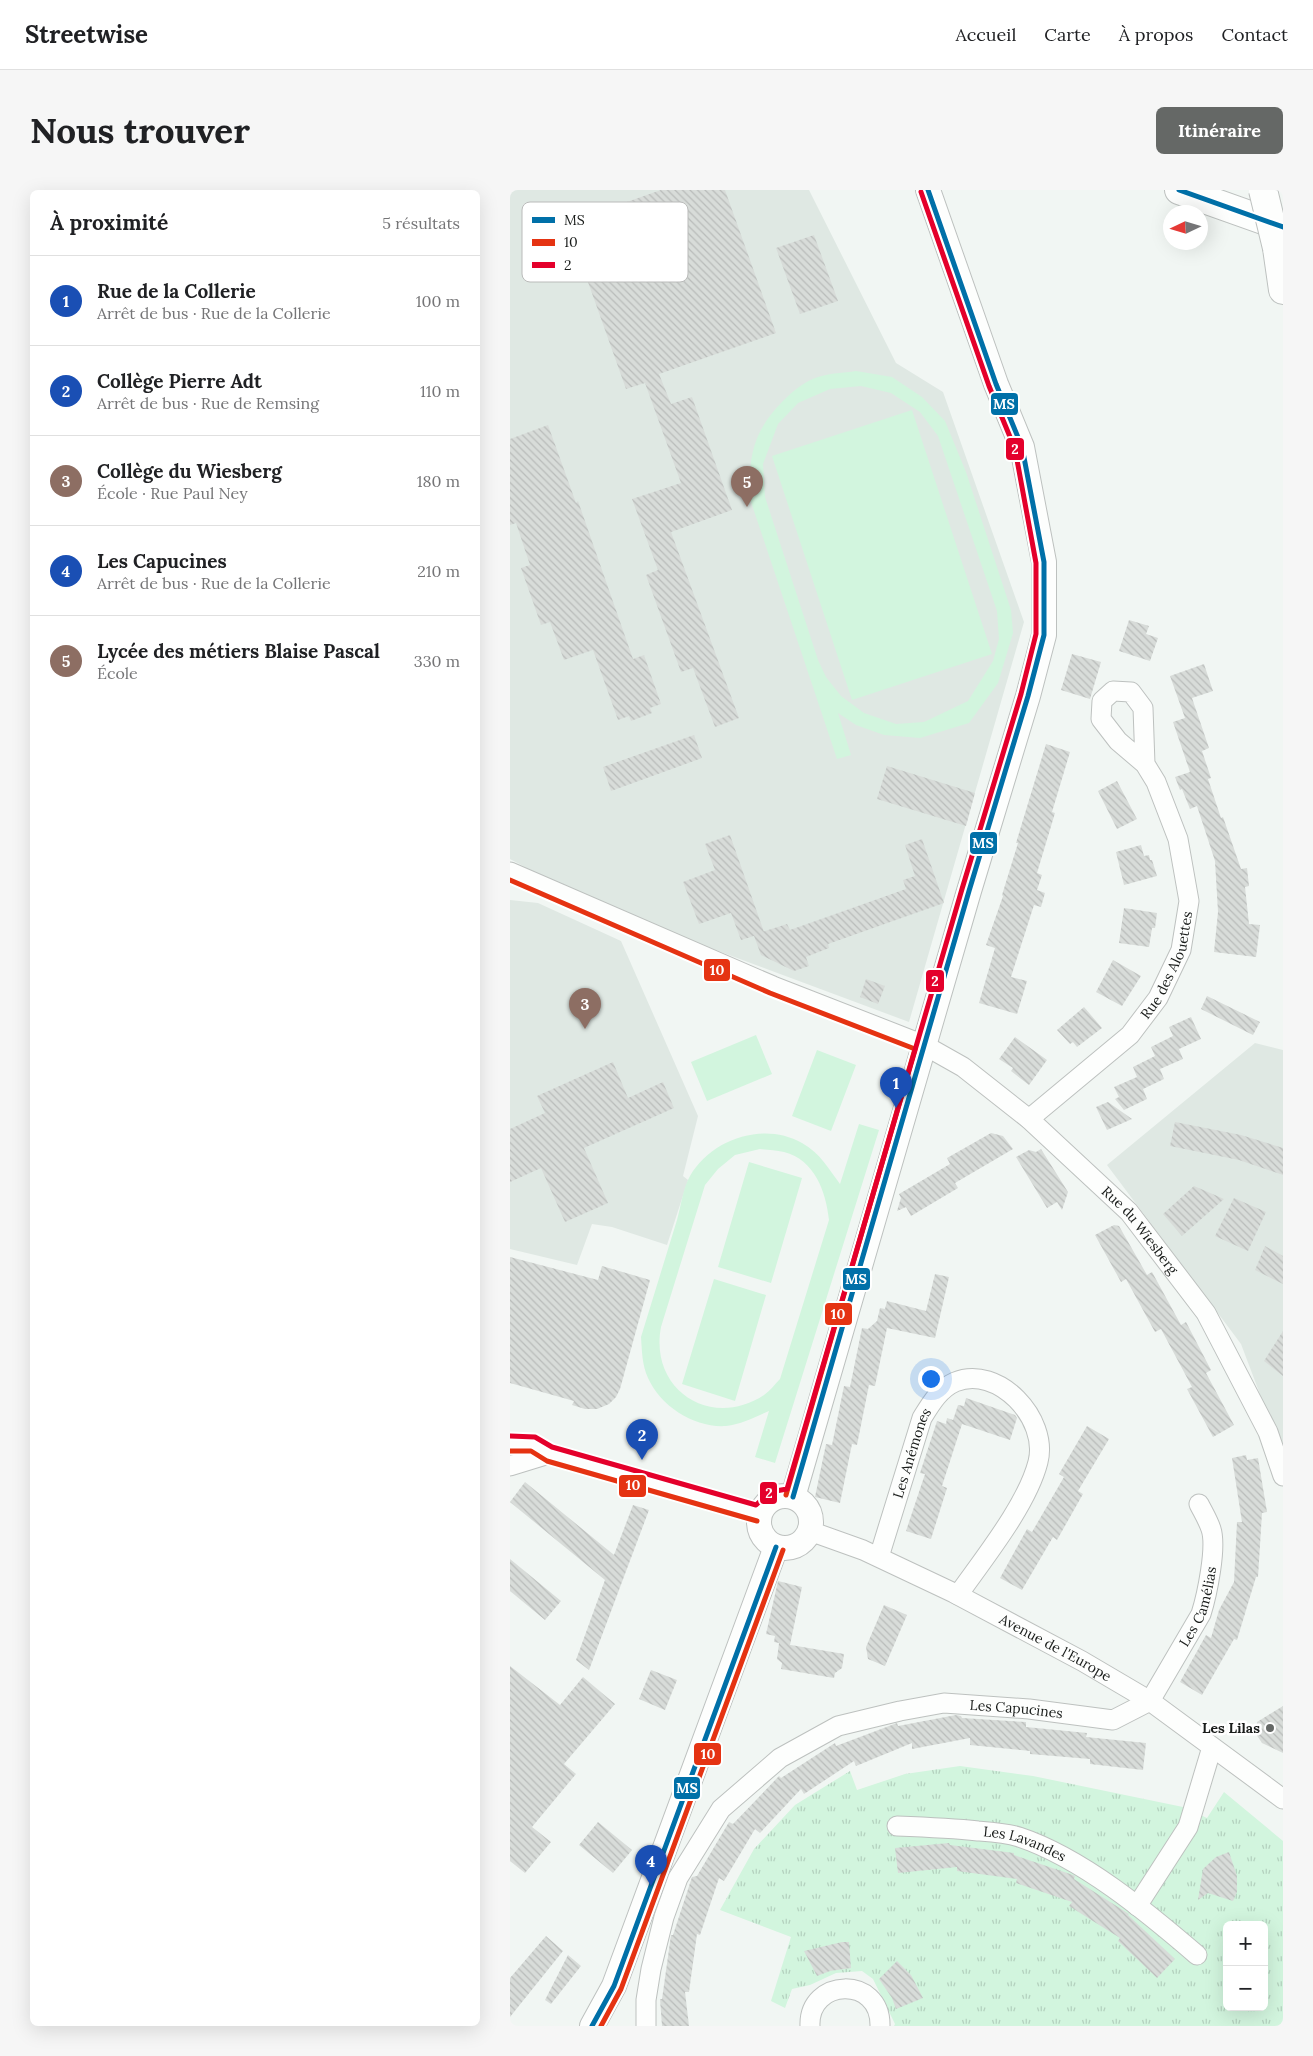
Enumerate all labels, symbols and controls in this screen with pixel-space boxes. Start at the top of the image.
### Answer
text: Streetwise [25,19,148,50]
text: Accueil [956,23,1016,46]
text: Carte [1044,23,1091,46]
text: À propos [1119,23,1193,46]
text: Contact [1221,23,1288,46]
button: Itinéraire [1156,107,1283,154]
text: Nous trouver [30,108,250,153]
legend [522,202,688,282]
north arrow [1163,205,1208,250]
text: À proximité [50,209,168,236]
text: MS [564,211,585,229]
text: 5 résultats [382,213,460,233]
text: 10 [564,233,578,251]
text: 2 [564,256,572,274]
text: Rue de la Collerie [97,279,256,303]
text: 1 [63,291,69,311]
text: 100 m [416,291,460,311]
text: Arrêt de bus · Rue de la Collerie [97,303,331,323]
text: Collège Pierre Adt [97,369,262,393]
text: 2 [62,381,70,401]
text: 110 m [420,381,460,401]
line badge: MS [990,392,1019,416]
text: Arrêt de bus · Rue de Remsing [97,393,319,413]
text: MS [993,395,1015,413]
line badge: 2 [1005,437,1025,461]
text: 2 [1011,440,1019,458]
text: Collège du Wiesberg [97,459,282,483]
pin: 5 [731,466,763,507]
text: 3 [62,471,70,491]
text: 180 m [417,471,460,491]
text: École · Rue Paul Ney [97,483,248,503]
text: Les Capucines [97,549,227,573]
text: 4 [62,561,70,581]
text: 210 m [417,561,460,581]
text: Arrêt de bus · Rue de la Collerie [97,573,331,593]
text: Lycée des métiers Blaise Pascal [97,639,380,663]
text: 5 [62,651,70,671]
text: 330 m [414,651,460,671]
text: École [97,663,138,683]
line badge: MS [969,831,998,855]
text: MS [972,834,994,852]
street label: Rue des Alouettes [1136,910,1196,1022]
line badge: 10 [703,958,731,982]
text: 10 [710,961,724,979]
line badge: 2 [925,969,945,993]
text: 2 [931,972,939,990]
pin: 3 [569,988,601,1029]
pin: 1 [880,1067,912,1108]
street label: Rue du Wiesberg [1098,1182,1182,1278]
line badge: MS [842,1267,871,1291]
text: MS [845,1270,867,1288]
line badge: 10 [824,1302,853,1326]
text: 10 [831,1305,845,1323]
your location [918,1366,944,1392]
street label: Les Anémones [889,1404,935,1500]
pin: 2 [626,1419,658,1460]
line badge: 10 [618,1474,647,1498]
text: 10 [626,1476,640,1494]
line badge: 2 [759,1481,778,1505]
text: 2 [765,1484,773,1502]
street label: Les Camélias [1175,1565,1220,1650]
street label: Avenue de l'Europe [995,1609,1115,1685]
street label: Les Capucines [969,1696,1064,1722]
place label: Les Lilas [1202,1719,1260,1737]
marker: Les Lilas [1264,1722,1276,1734]
line badge: 10 [693,1742,722,1766]
text: 10 [701,1745,715,1763]
line badge: MS [673,1776,701,1800]
text: MS [676,1779,698,1797]
street label: Les Lavandes [983,1822,1069,1865]
pin: 4 [635,1845,667,1886]
map controls [1223,1921,1268,2011]
button: + [1223,1921,1268,1966]
button: − [1223,1966,1268,2011]

